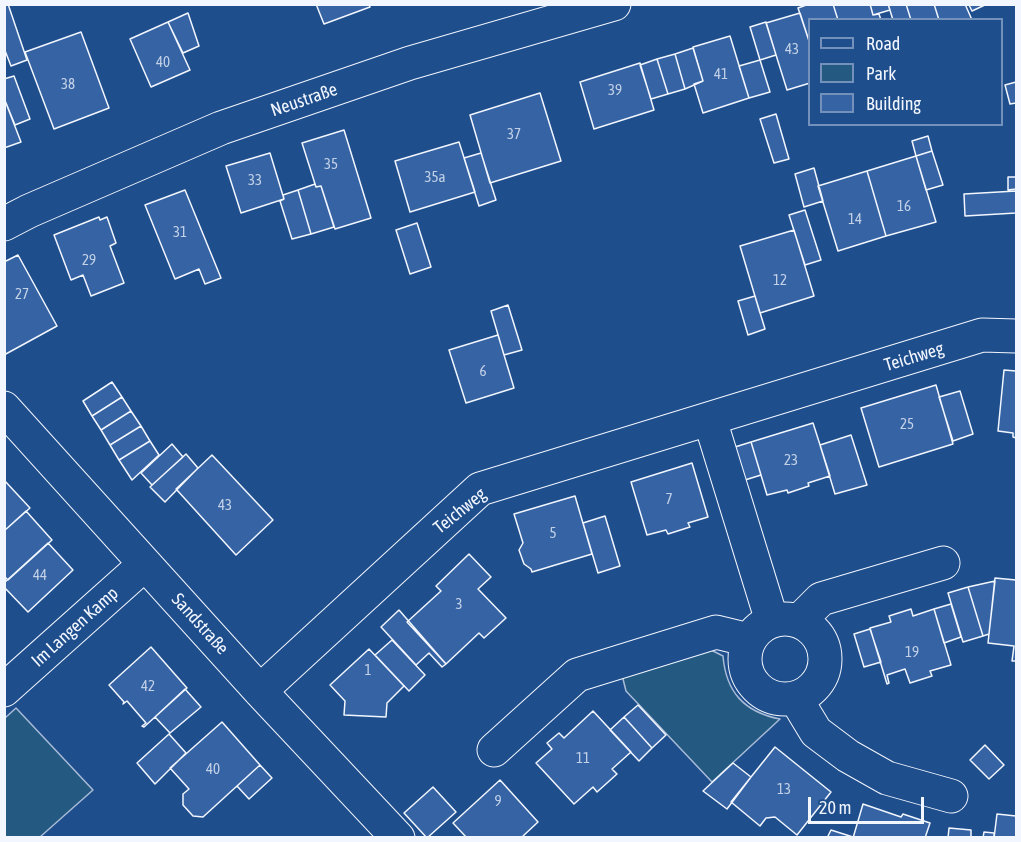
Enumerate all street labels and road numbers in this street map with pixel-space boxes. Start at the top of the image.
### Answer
street label: Neustraße [268,79,340,121]
street label: Teichweg [882,338,946,376]
street label: Teichweg [429,483,491,539]
street label: Im Langen Kamp [27,582,123,672]
street label: Sandstraße [167,589,233,659]

